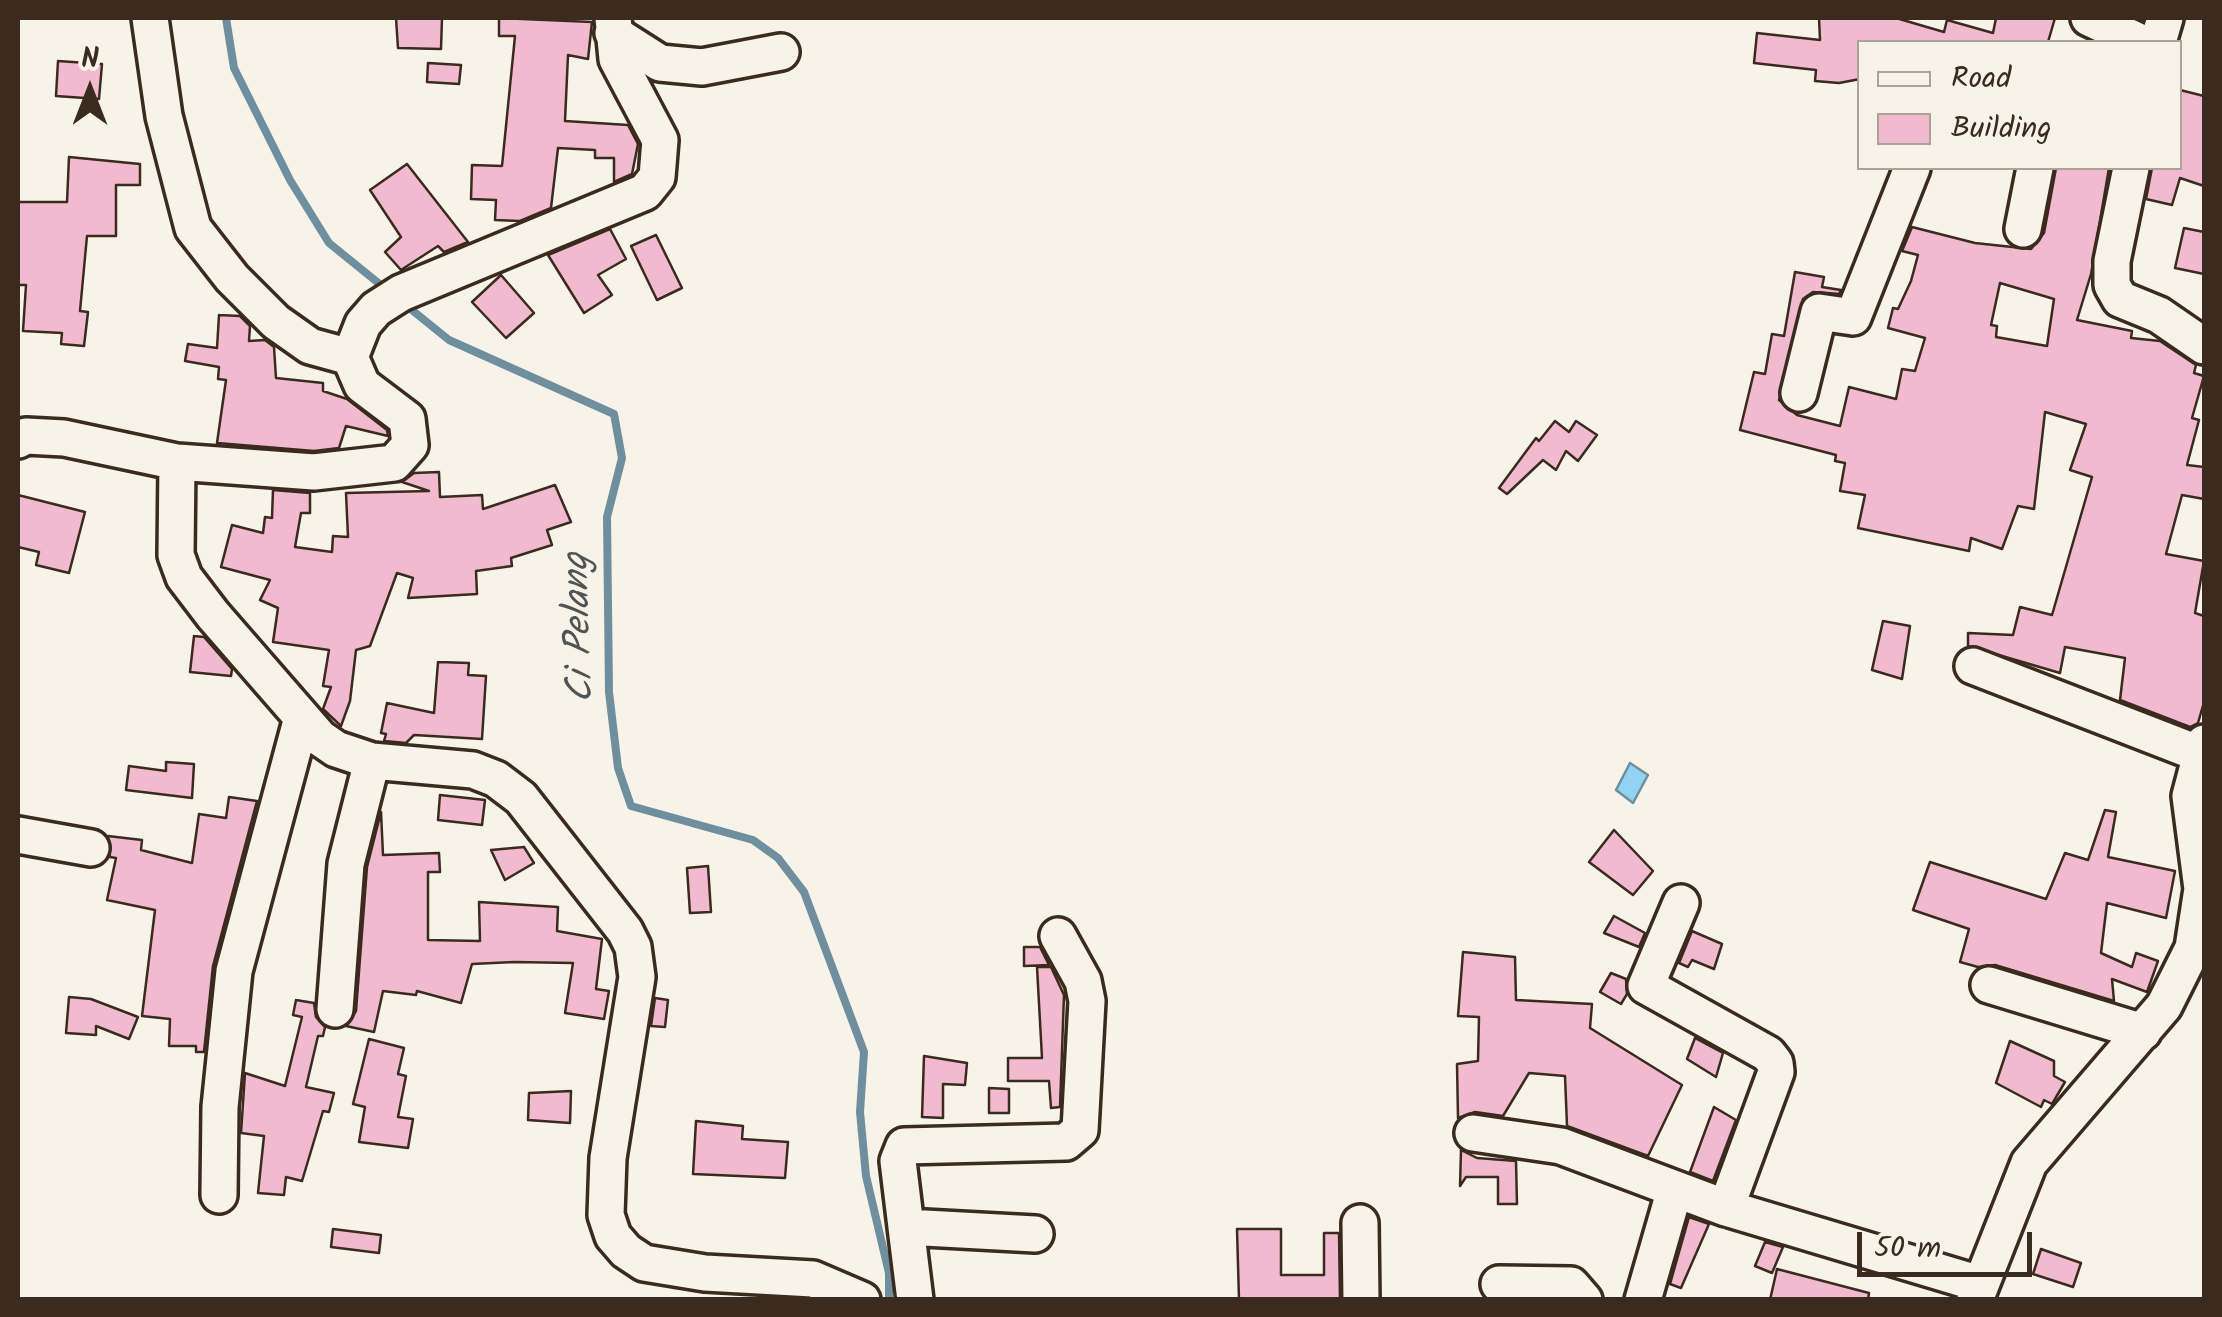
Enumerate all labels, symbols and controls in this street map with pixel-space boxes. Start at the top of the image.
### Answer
text: N [81,37,99,82]
north arrow [40,40,140,140]
legend [1857,40,2182,170]
text: Road [1951,55,2011,103]
text: Building [1951,105,2051,153]
water label: Ci Pelang [558,552,608,704]
scale bar [1862,1212,2037,1274]
text: 50 m [1874,1225,1941,1273]

